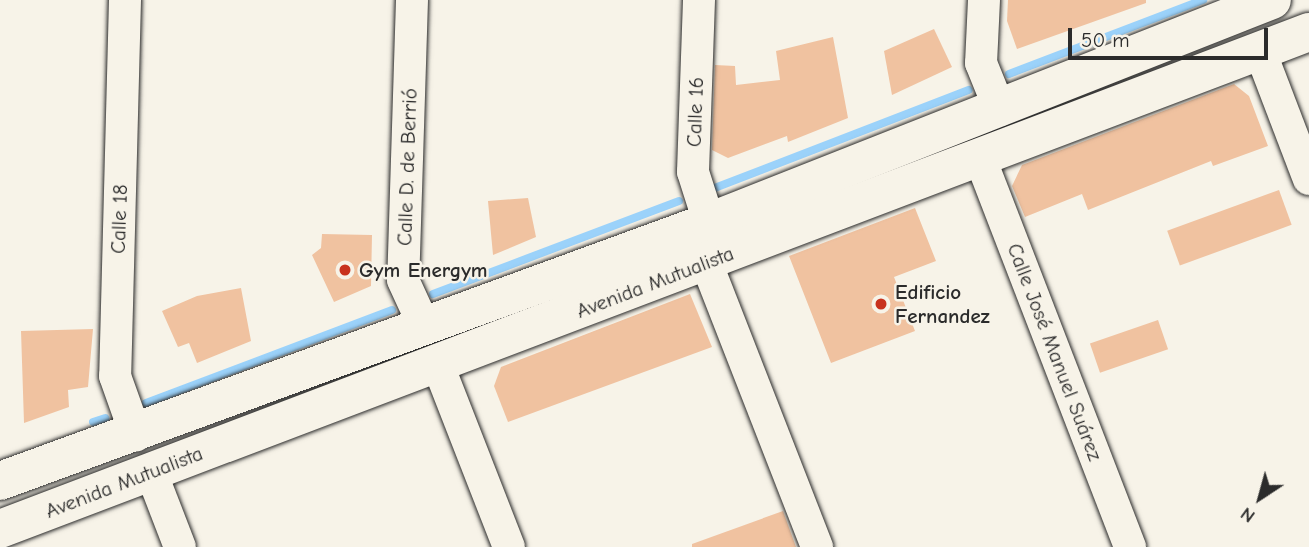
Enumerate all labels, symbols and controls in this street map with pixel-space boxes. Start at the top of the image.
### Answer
scale bar [1071,14,1270,58]
text: 50 m [1081,28,1130,52]
street label: Calle 16 [681,77,709,147]
street label: Calle D. de Berrió [392,88,422,246]
street label: Calle 18 [105,184,133,254]
street label: Avenida Mutualista [573,240,737,324]
street label: Calle José Manuel Suárez [1002,240,1108,464]
place label: Gym Energym [359,257,487,283]
marker: Gym Energym [337,262,353,278]
place label: Edificio Fernandez [895,279,990,329]
marker: Edificio Fernandez [873,296,889,312]
street label: Avenida Mutualista [42,440,206,524]
north arrow [1225,463,1295,533]
text: N [1236,502,1259,528]

